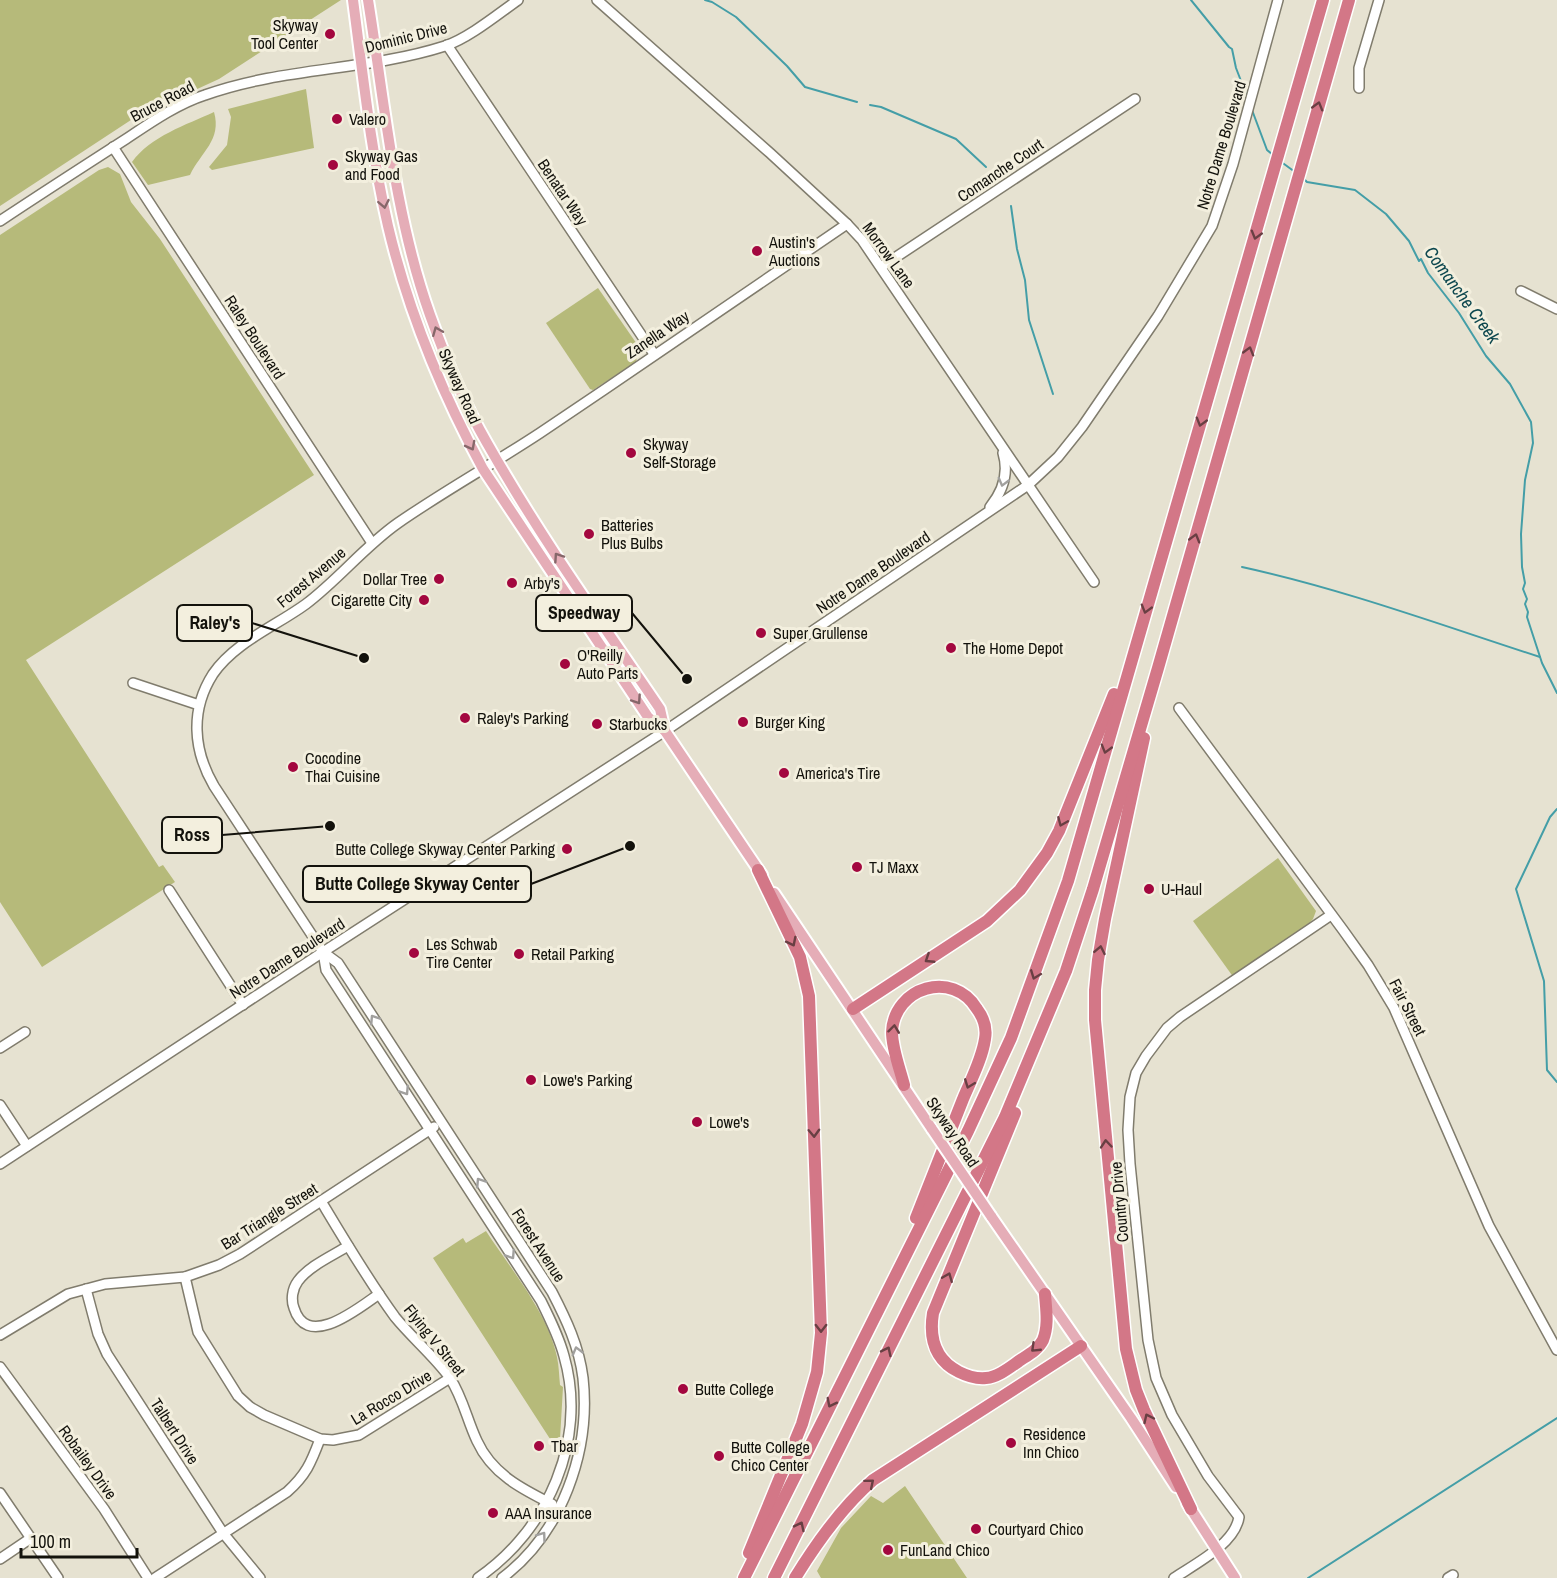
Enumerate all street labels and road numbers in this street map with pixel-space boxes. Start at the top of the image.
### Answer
street label: Dominic Drive [363,16,449,58]
street label: Bruce Road [126,75,198,127]
street label: Notre Dame Boulevard [1191,78,1251,212]
street label: Comanche Court [953,133,1048,207]
street label: Benatar Way [533,155,593,230]
street label: Morrow Lane [858,218,920,292]
street label: Raley Boulevard [220,291,290,383]
street label: Zanella Way [621,304,694,363]
street label: Skyway Road [434,345,486,427]
street label: Notre Dame Boulevard [812,526,934,618]
street label: Forest Avenue [272,542,350,612]
street label: Notre Dame Boulevard [225,912,349,1004]
street label: Fair Street [1384,975,1432,1040]
street label: Skyway Road [921,1093,985,1171]
street label: Country Drive [1105,1161,1133,1243]
street label: Bar Triangle Street [216,1177,322,1255]
street label: Forest Avenue [507,1204,571,1286]
street label: Flying V Street [399,1299,471,1381]
street label: La Rocco Drive [347,1364,435,1430]
street label: Talbert Drive [145,1394,205,1468]
street label: Robailey Drive [54,1420,122,1504]

